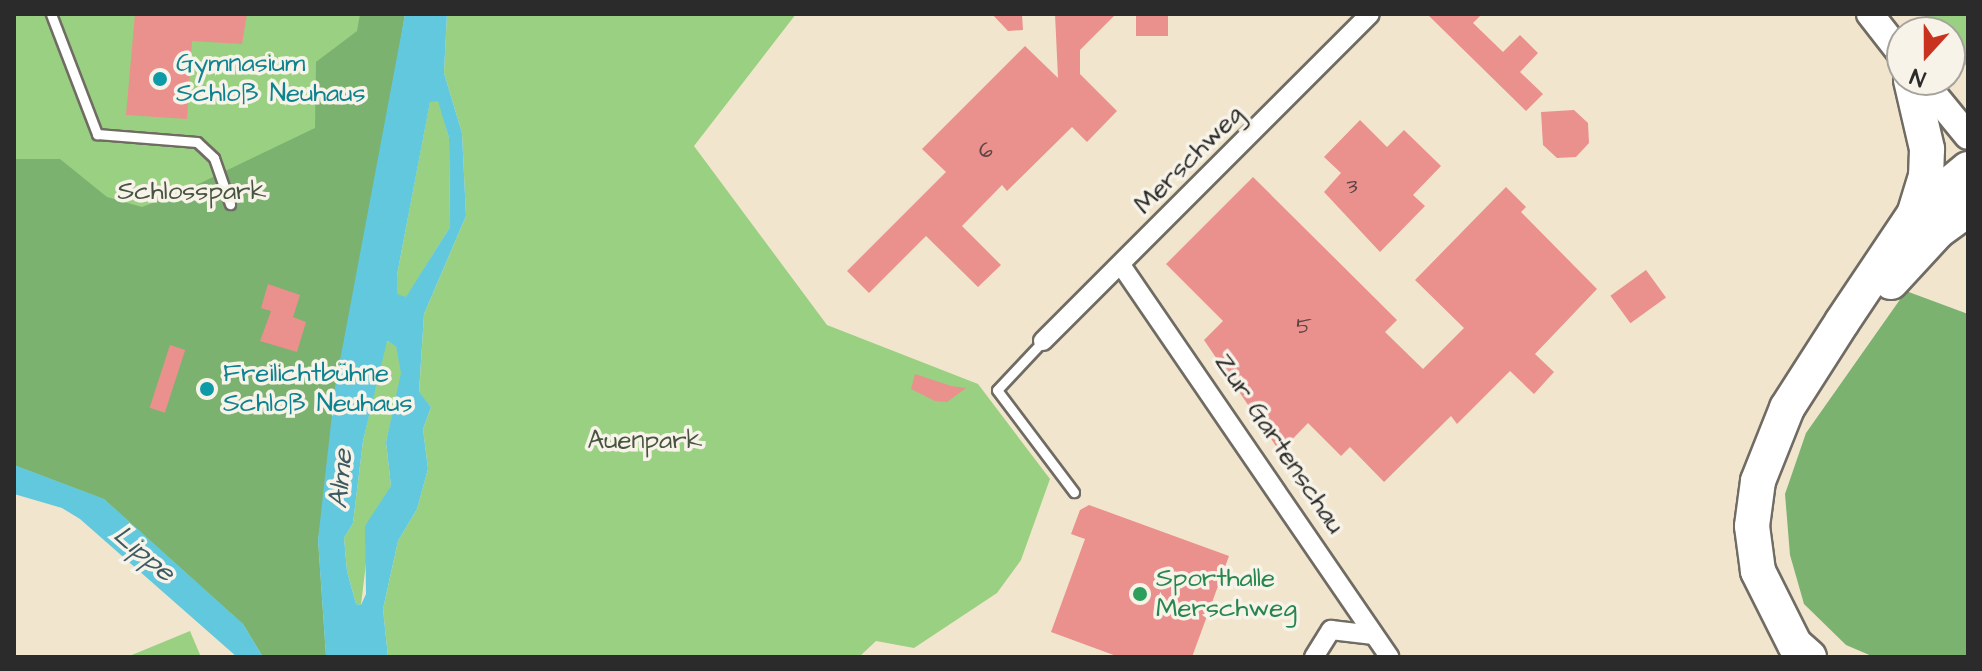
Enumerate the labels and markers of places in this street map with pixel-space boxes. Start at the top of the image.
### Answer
place label: Gymnasium Schloß Neuhaus [176,48,366,110]
marker: Gymnasium Schloß Neuhaus [151,70,169,88]
place label: Freilichtbühne Schloß Neuhaus [223,358,413,420]
marker: Freilichtbühne Schloß Neuhaus [198,380,216,398]
place label: Sporthalle Merschweg [1156,563,1297,624]
marker: Sporthalle Merschweg [1131,585,1149,603]

